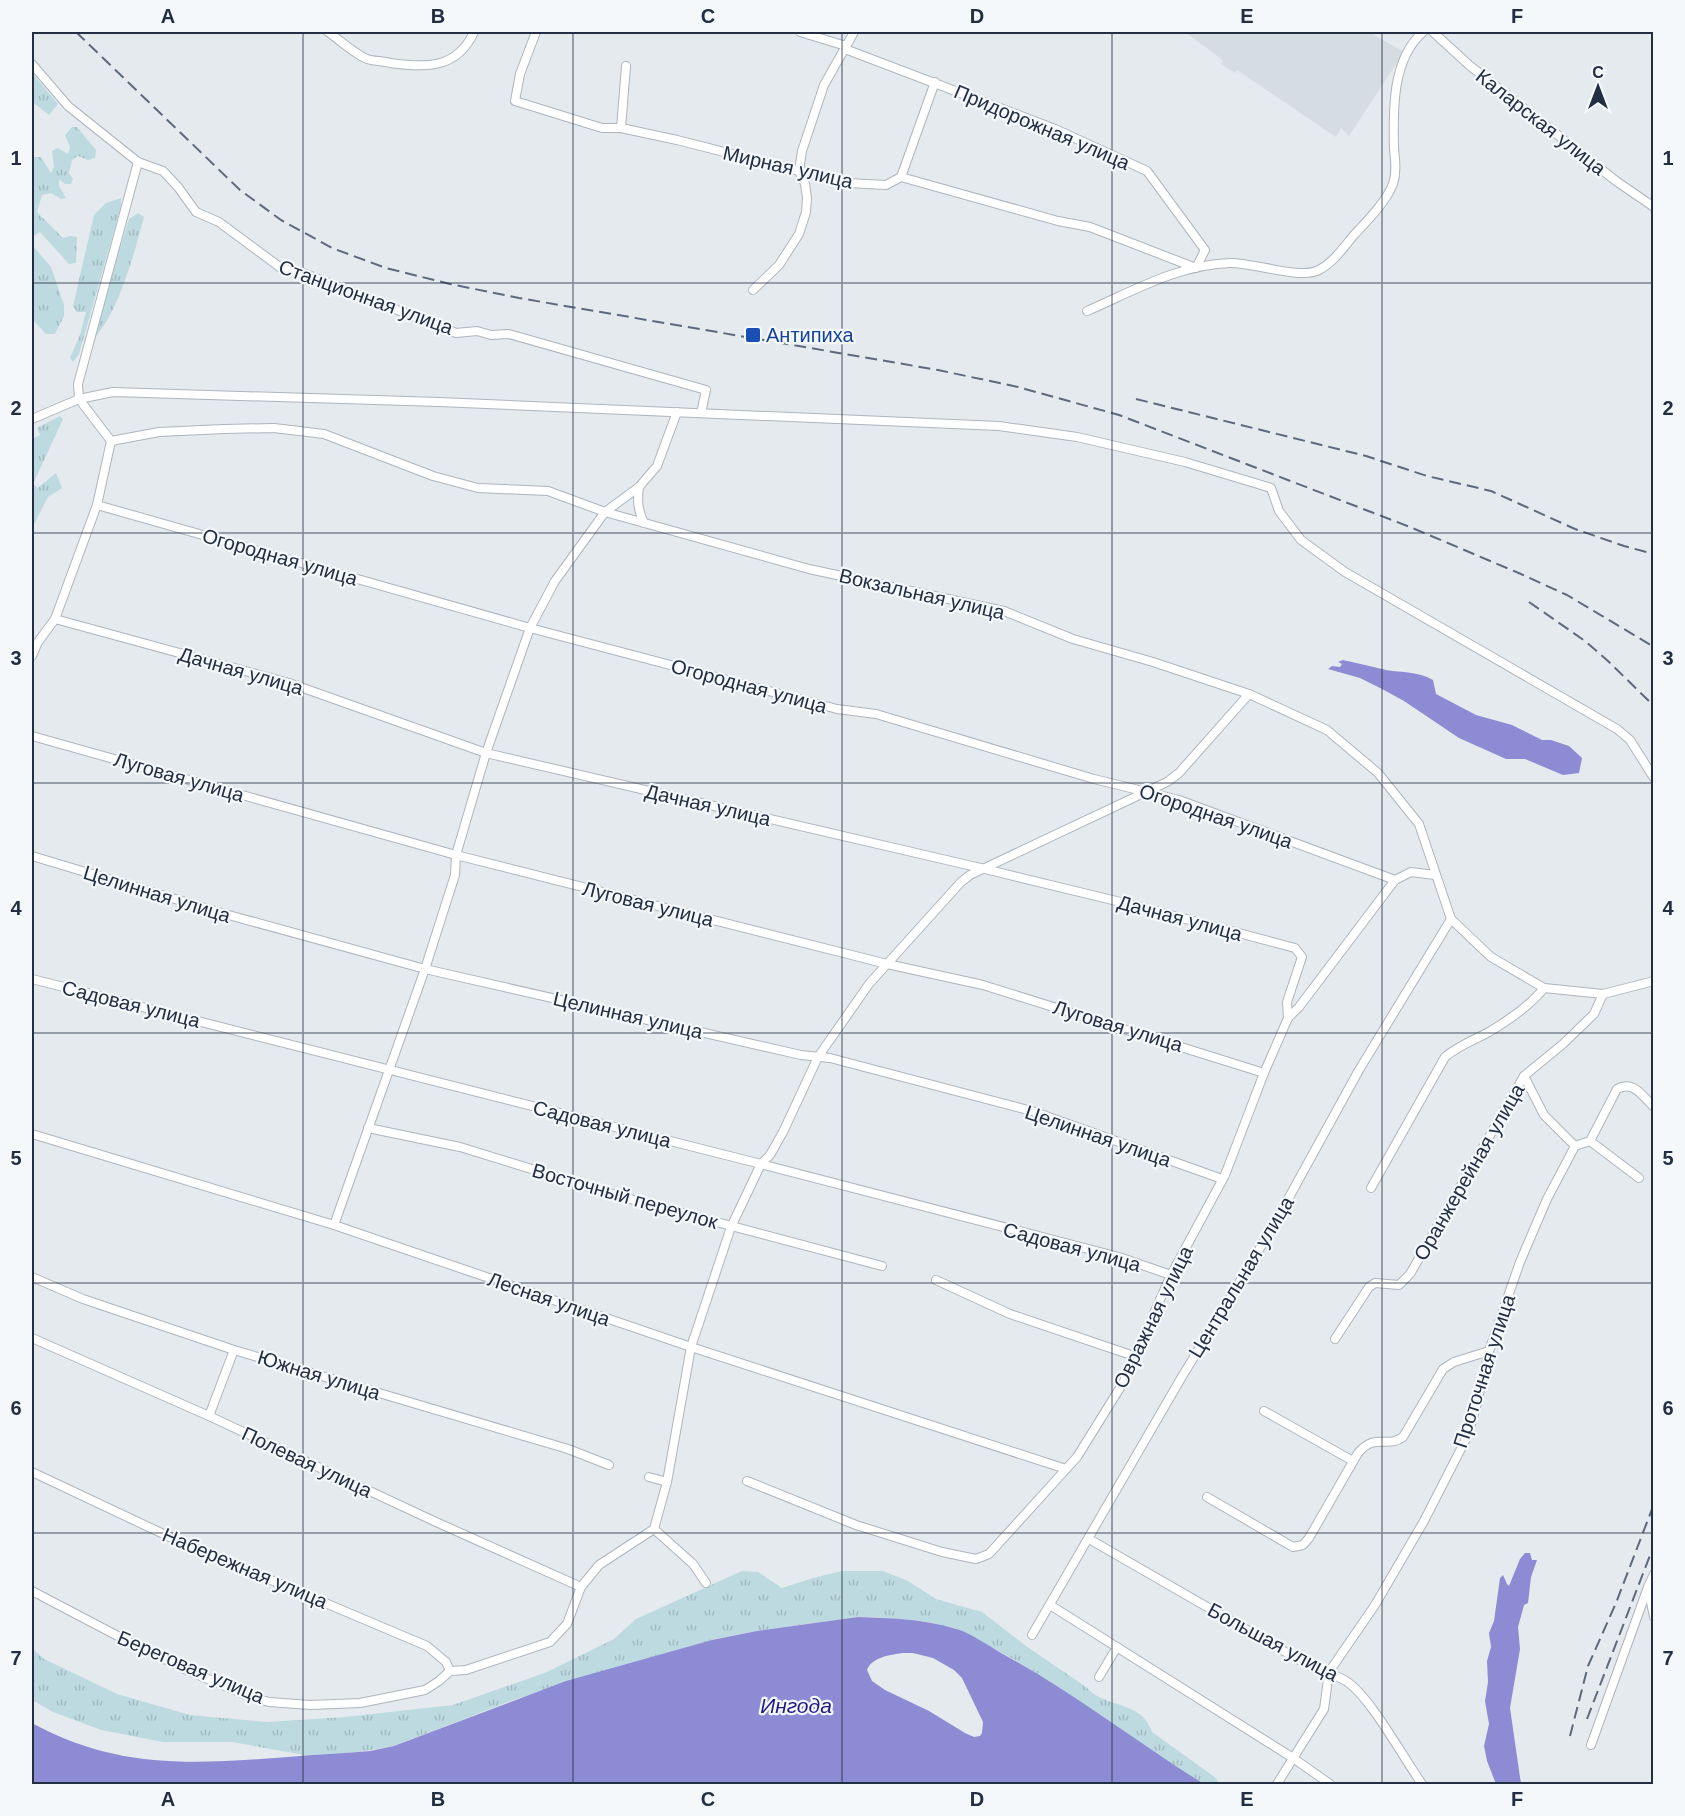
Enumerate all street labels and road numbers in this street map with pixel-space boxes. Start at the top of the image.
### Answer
street label: Каларская улица [1472,65,1611,180]
street label: Придорожная улица [951,80,1134,174]
street label: Мирная улица [721,141,856,193]
street label: Станционная улица [276,255,457,339]
street label: Огородная улица [200,524,361,590]
street label: Вокзальная улица [837,564,1008,624]
street label: Дачная улица [176,643,306,699]
street label: Огородная улица [669,655,830,718]
street label: Луговая улица [111,748,247,806]
street label: Огородная улица [1137,779,1296,853]
street label: Дачная улица [643,780,774,830]
street label: Целинная улица [81,861,234,927]
street label: Луговая улица [580,877,717,931]
street label: Дачная улица [1115,891,1246,945]
street label: Садовая улица [60,976,203,1032]
street label: Целинная улица [551,987,706,1043]
street label: Луговая улица [1051,996,1186,1056]
street label: Оранжерейная улица [1409,1079,1529,1264]
street label: Садовая улица [531,1096,674,1152]
street label: Целинная улица [1022,1101,1175,1172]
street label: Восточный переулок [530,1159,721,1233]
street label: Центральная улица [1184,1192,1298,1362]
street label: Садовая улица [1001,1218,1144,1276]
street label: Овражная улица [1109,1242,1197,1392]
street label: Лесная улица [485,1268,614,1330]
street label: Проточная улица [1449,1291,1519,1450]
street label: Южная улица [255,1346,384,1404]
street label: Полевая улица [239,1422,376,1502]
street label: Набережная улица [159,1523,332,1613]
street label: Большая улица [1204,1598,1343,1686]
street label: Береговая улица [114,1626,269,1708]

